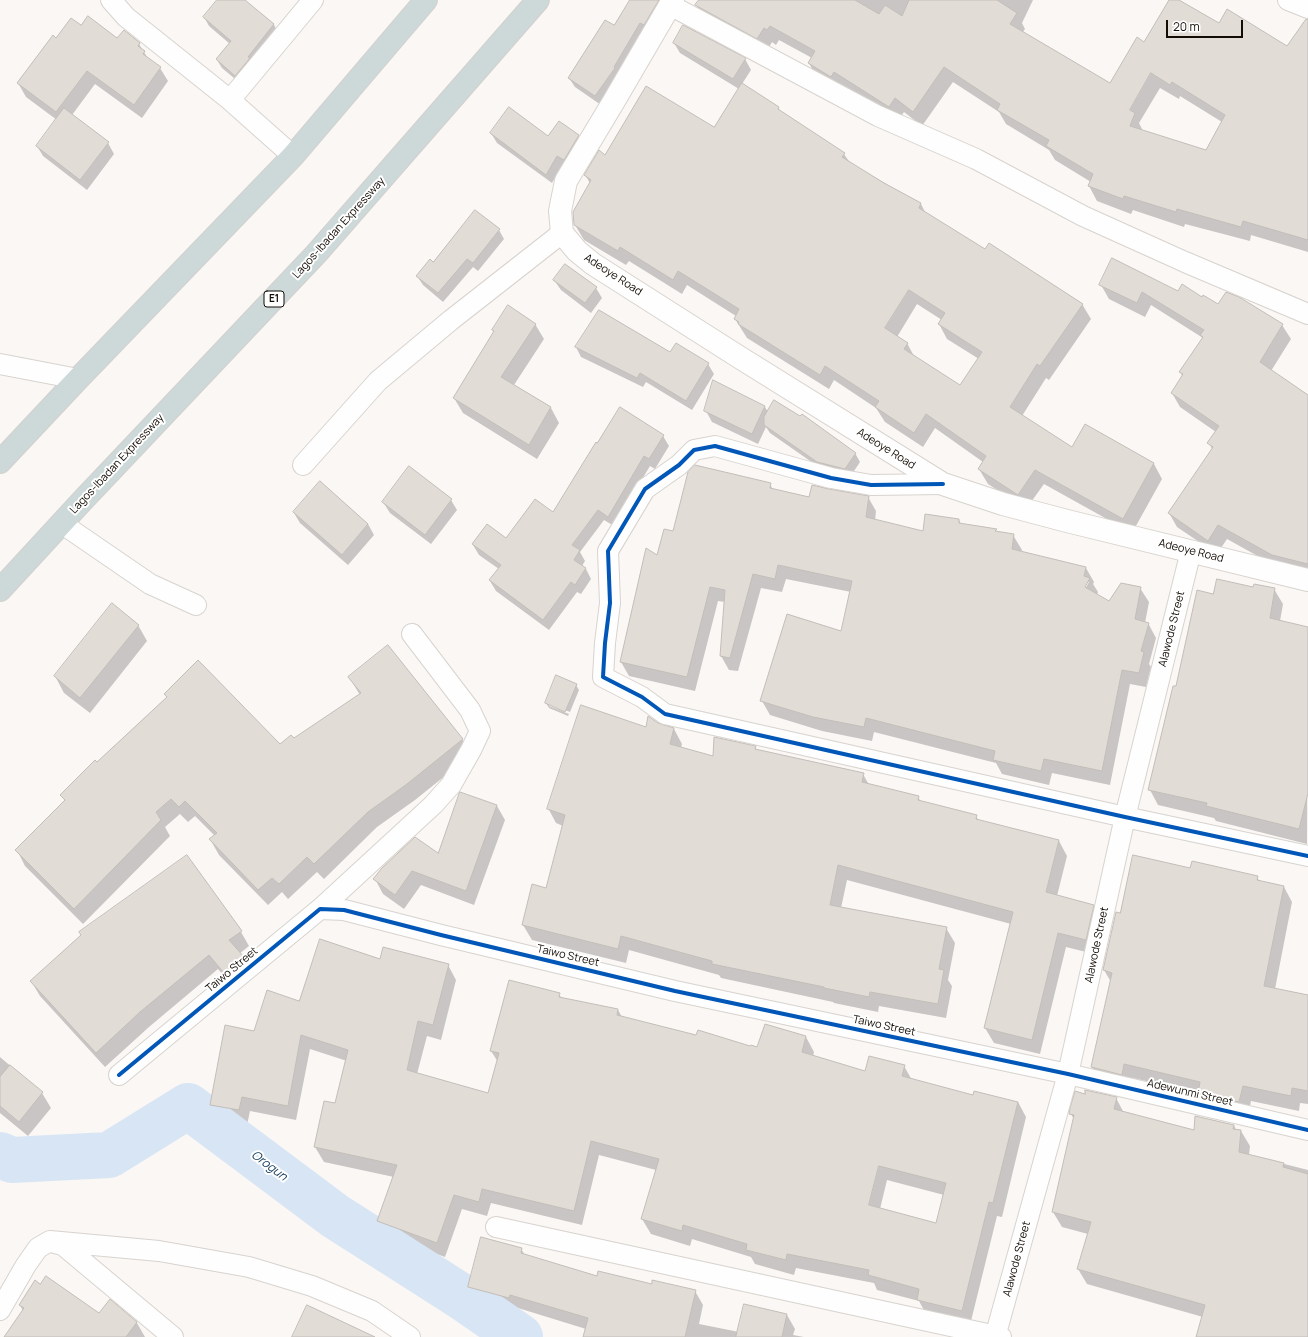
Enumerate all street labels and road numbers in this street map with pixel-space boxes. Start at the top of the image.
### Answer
street label: Lagos-Ibadan Expressway [290,175,388,281]
street label: Adeoye Road [582,251,644,299]
road number: E1 [264,291,284,307]
street label: Lagos-Ibadan Expressway [67,411,167,517]
street label: Adeoye Road [854,426,918,472]
street label: Adeoye Road [1157,537,1225,565]
street label: Alawode Street [1156,590,1188,668]
street label: Alawode Street [1082,906,1112,984]
street label: Taiwo Street [535,942,601,970]
street label: Taiwo Street [203,944,261,996]
street label: Taiwo Street [851,1013,917,1039]
street label: Adewunmi Street [1146,1077,1234,1109]
street label: Alawode Street [1001,1220,1033,1298]

